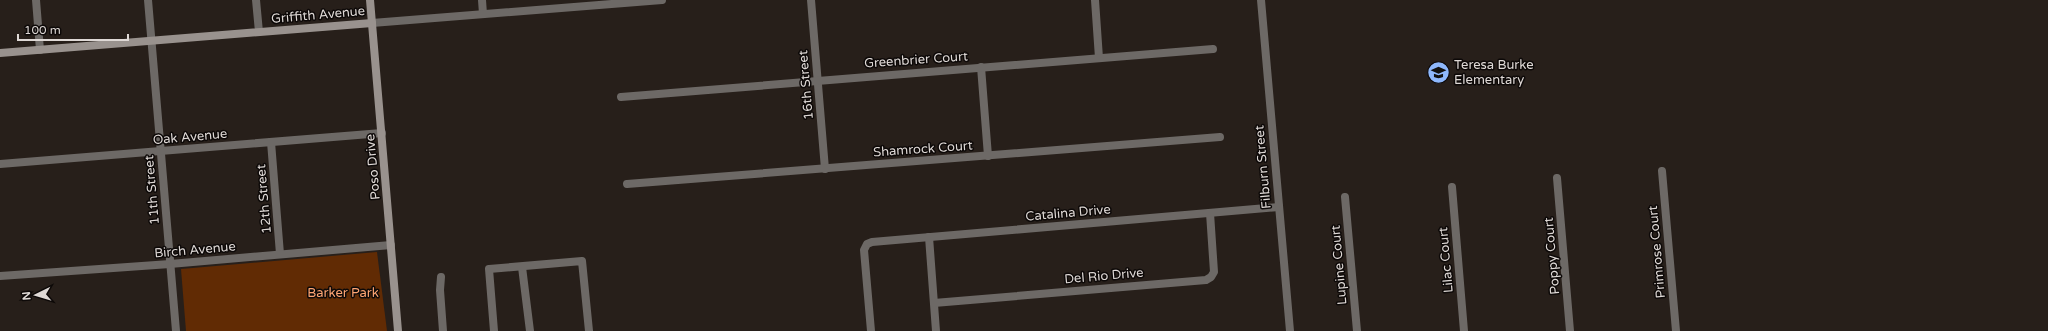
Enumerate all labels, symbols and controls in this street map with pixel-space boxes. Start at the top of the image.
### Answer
street label: Griffith Avenue [270,3,366,27]
scale bar [18,16,128,42]
text: 100 m [24,23,61,37]
street label: Greenbrier Court [864,48,968,72]
street label: 16th Street [795,50,817,120]
place label: Teresa Burke Elementary [1454,57,1534,88]
school or university icon: Teresa Burke Elementary [1425,59,1451,85]
street label: Filburn Street [1251,125,1275,209]
street label: Oak Avenue [152,126,228,148]
street label: Poso Drive [362,133,384,201]
street label: Shamrock Court [873,138,973,160]
street label: 11th Street [141,155,163,225]
street label: 12th Street [253,164,275,234]
street label: Catalina Drive [1025,201,1111,225]
street label: Primrose Court [1645,205,1669,299]
street label: Poppy Court [1541,217,1563,295]
street label: Lupine Court [1328,224,1350,306]
street label: Lilac Court [1435,226,1457,294]
street label: Birch Avenue [154,238,236,262]
street label: Del Rio Drive [1064,265,1144,287]
north arrow [16,275,56,315]
park label: Barker Park [307,285,379,301]
text: N [20,291,33,301]

